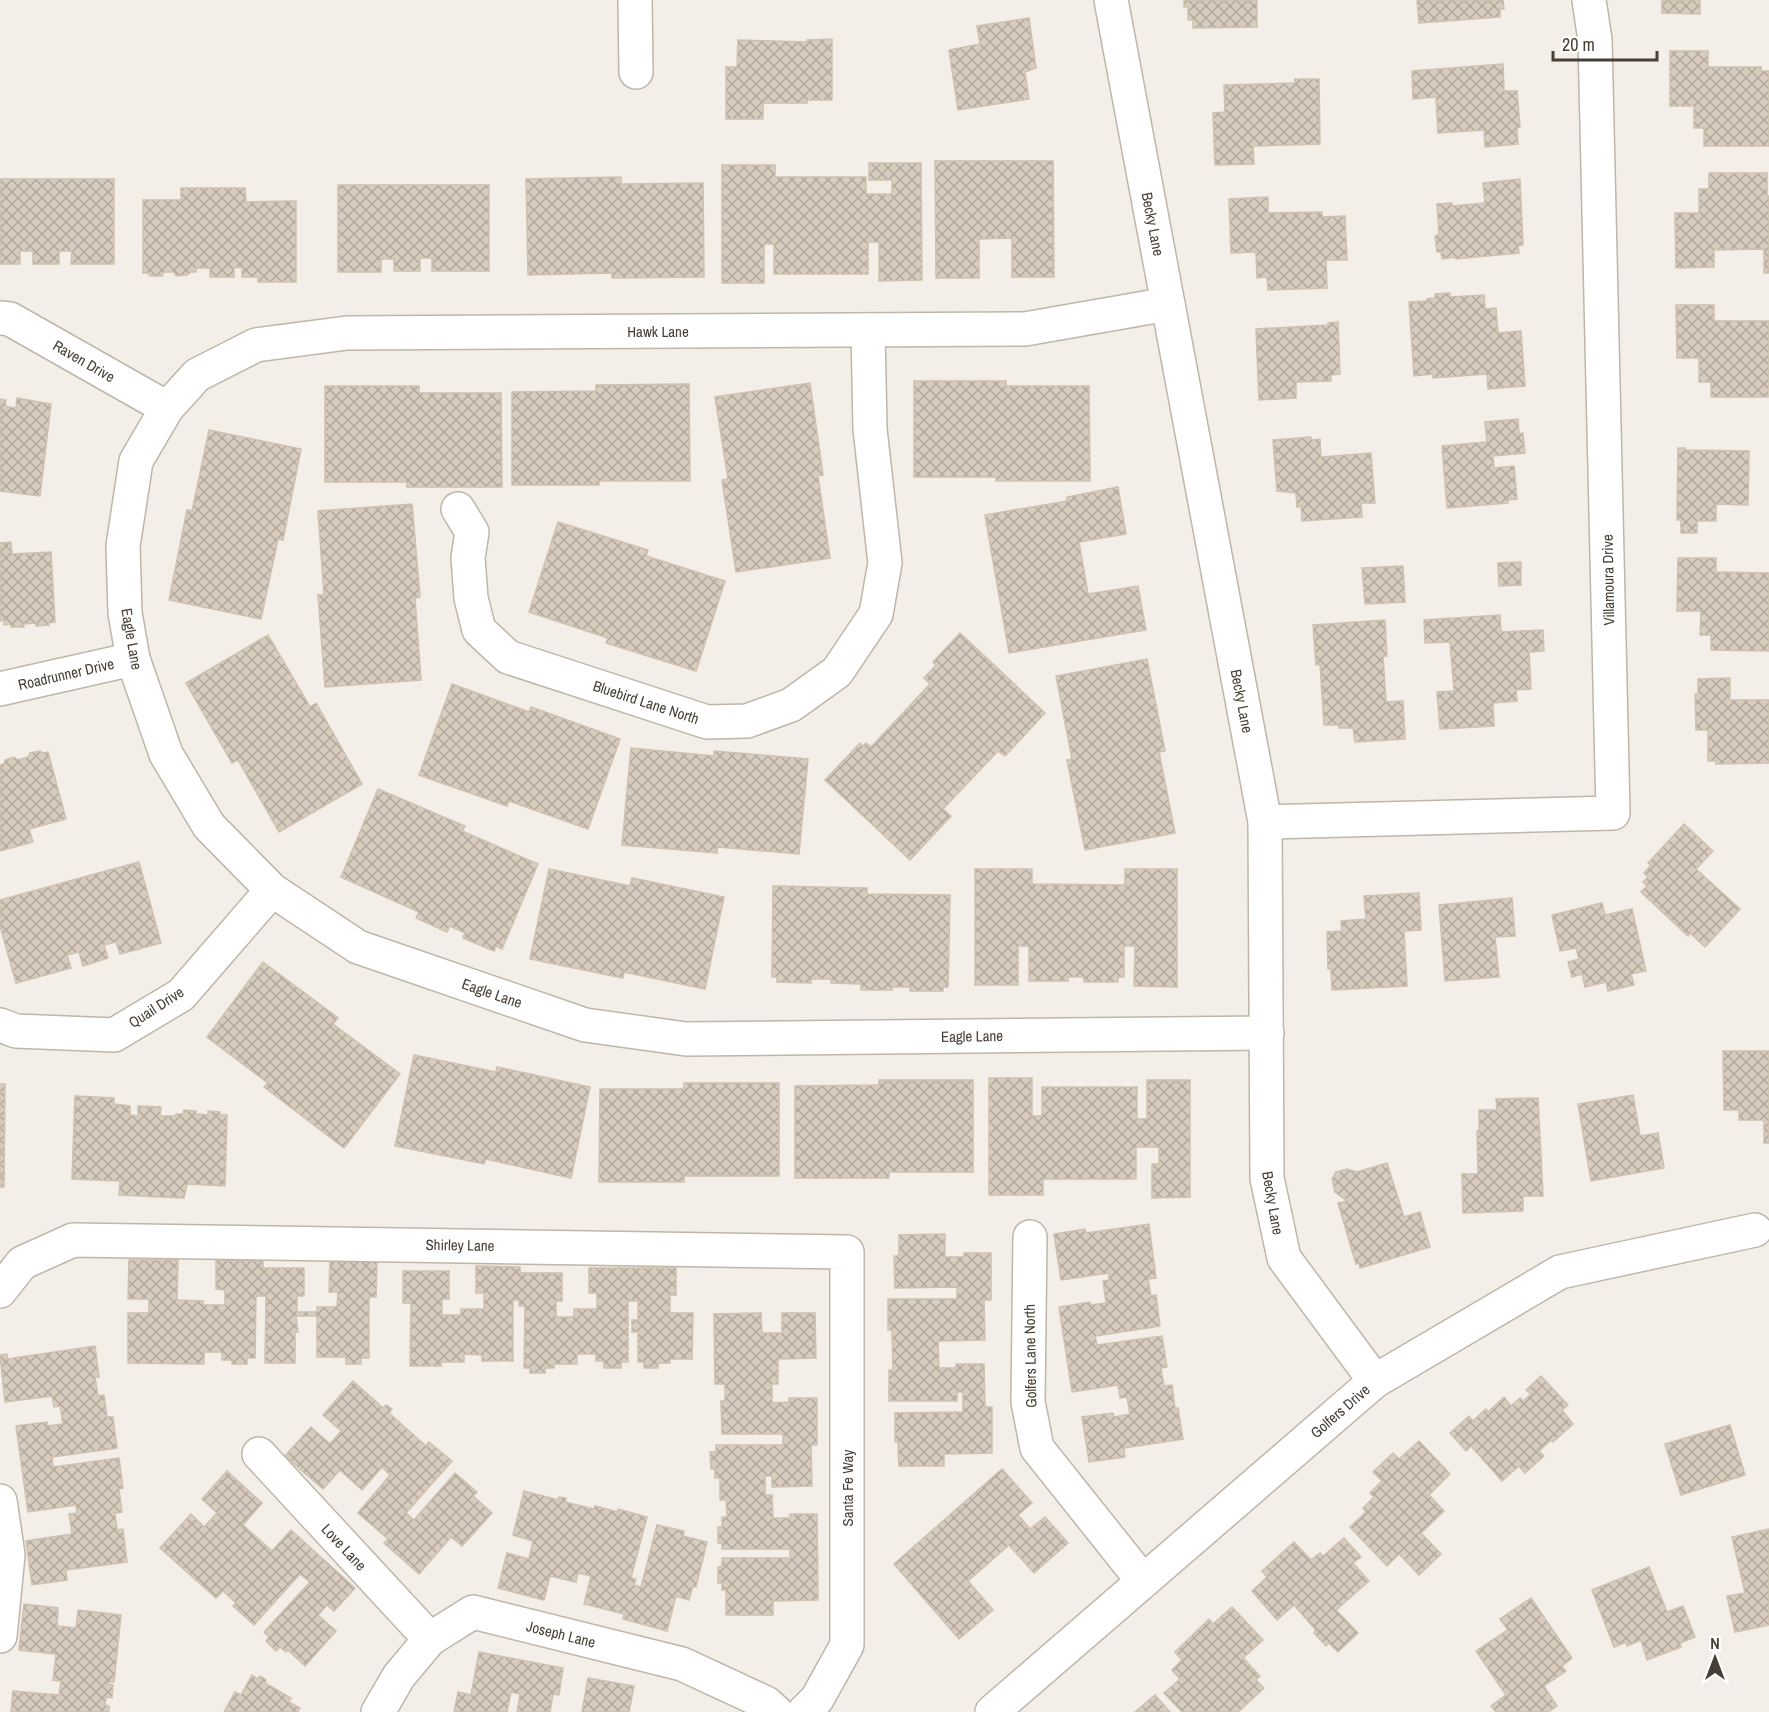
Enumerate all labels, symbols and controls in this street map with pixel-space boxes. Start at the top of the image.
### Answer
scale bar [1553,24,1656,62]
text: 20 m [1562,32,1595,57]
street label: Becky Lane [1137,190,1169,258]
street label: Hawk Lane [627,321,689,342]
street label: Raven Drive [49,335,119,387]
street label: Villamoura Drive [1597,534,1619,626]
street label: Eagle Lane [116,607,148,672]
street label: Roadrunner Drive [16,653,116,695]
street label: Becky Lane [1226,667,1258,735]
street label: Bluebird Lane North [590,675,702,729]
street label: Eagle Lane [459,973,525,1013]
street label: Quail Drive [124,981,188,1033]
street label: Eagle Lane [941,1025,1003,1047]
street label: Becky Lane [1257,1170,1289,1237]
street label: Shirley Lane [425,1234,495,1256]
street label: Golfers Lane North [1019,1304,1041,1408]
street label: Golfers Drive [1306,1379,1374,1443]
street label: Santa Fe Way [837,1449,858,1526]
street label: Love Lane [317,1519,371,1575]
street label: Joseph Lane [524,1615,598,1653]
north arrow [1685,1628,1745,1688]
text: N [1710,1632,1720,1654]

